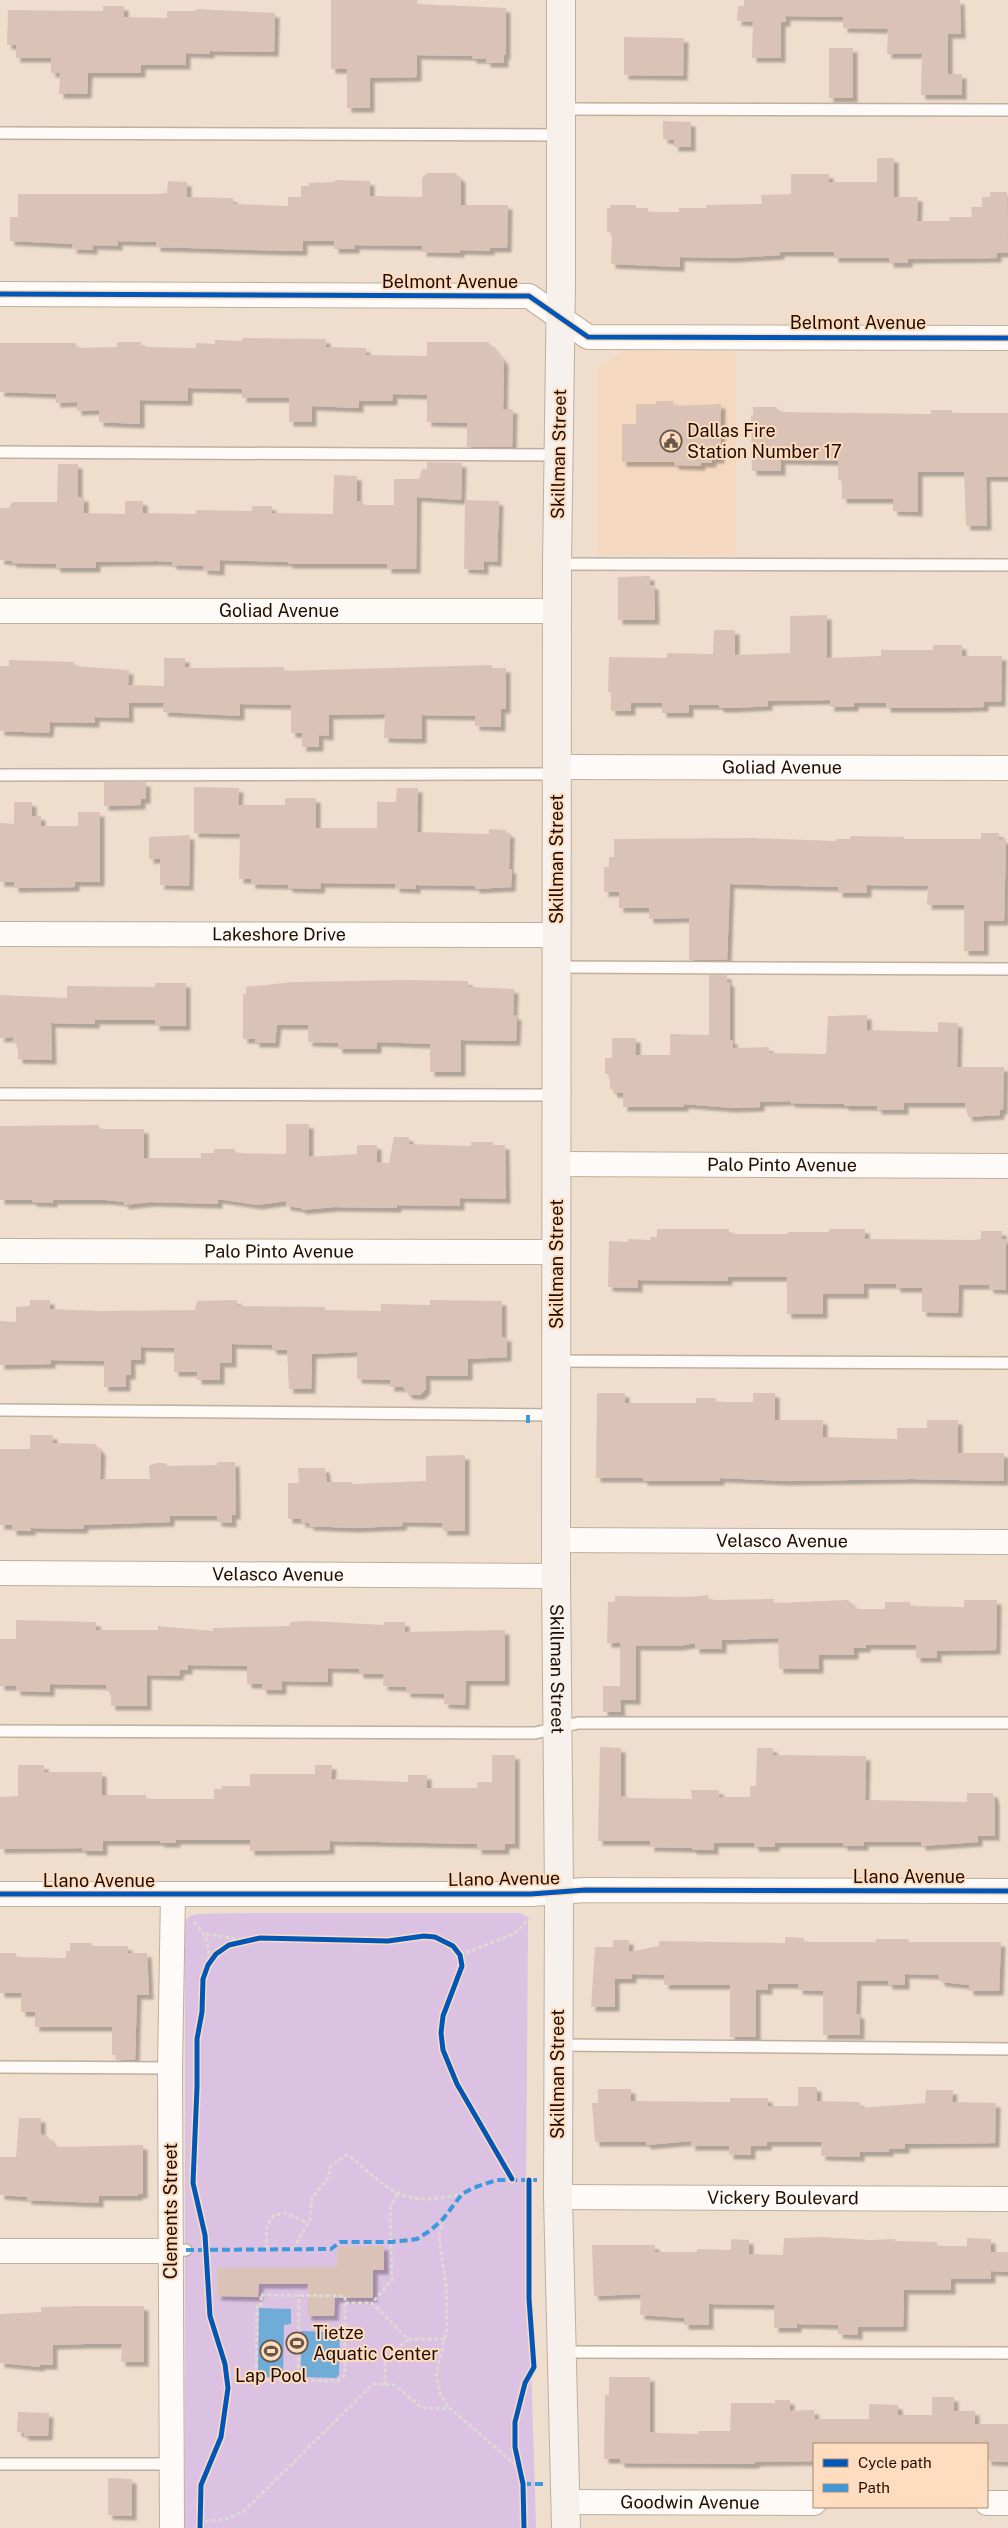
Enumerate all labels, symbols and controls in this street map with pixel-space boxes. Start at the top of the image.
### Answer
street label: Belmont Avenue [382,271,518,292]
street label: Belmont Avenue [790,312,926,333]
street label: Skillman Street [547,389,570,519]
place label: Dallas Fire Station Number 17 [687,420,842,462]
public building icon: Dallas Fire Station Number 17 [659,429,683,453]
street label: Goliad Avenue [219,600,339,621]
street label: Goliad Avenue [722,756,842,778]
street label: Skillman Street [546,794,567,924]
street label: Lakeshore Drive [212,923,346,945]
street label: Palo Pinto Avenue [707,1154,857,1175]
street label: Skillman Street [546,1199,567,1329]
street label: Palo Pinto Avenue [204,1240,354,1262]
street label: Velasco Avenue [716,1530,848,1551]
street label: Velasco Avenue [212,1563,344,1585]
street label: Skillman Street [546,1604,569,1734]
street label: Llano Avenue [853,1866,965,1887]
street label: Llano Avenue [448,1867,560,1890]
street label: Llano Avenue [43,1870,155,1891]
street label: Skillman Street [547,2009,568,2139]
street label: Clements Street [160,2143,181,2279]
street label: Vickery Boulevard [707,2187,859,2208]
place label: Tietze Aquatic Center [313,2322,438,2364]
sports icon: Tietze Aquatic Center [285,2331,309,2355]
sports icon: Lap Pool [259,2339,283,2363]
place label: Lap Pool [235,2365,307,2386]
legend [813,2443,988,2508]
text: Cycle path [858,2454,932,2471]
text: Path [858,2479,890,2496]
street label: Goodwin Avenue [620,2491,760,2513]

